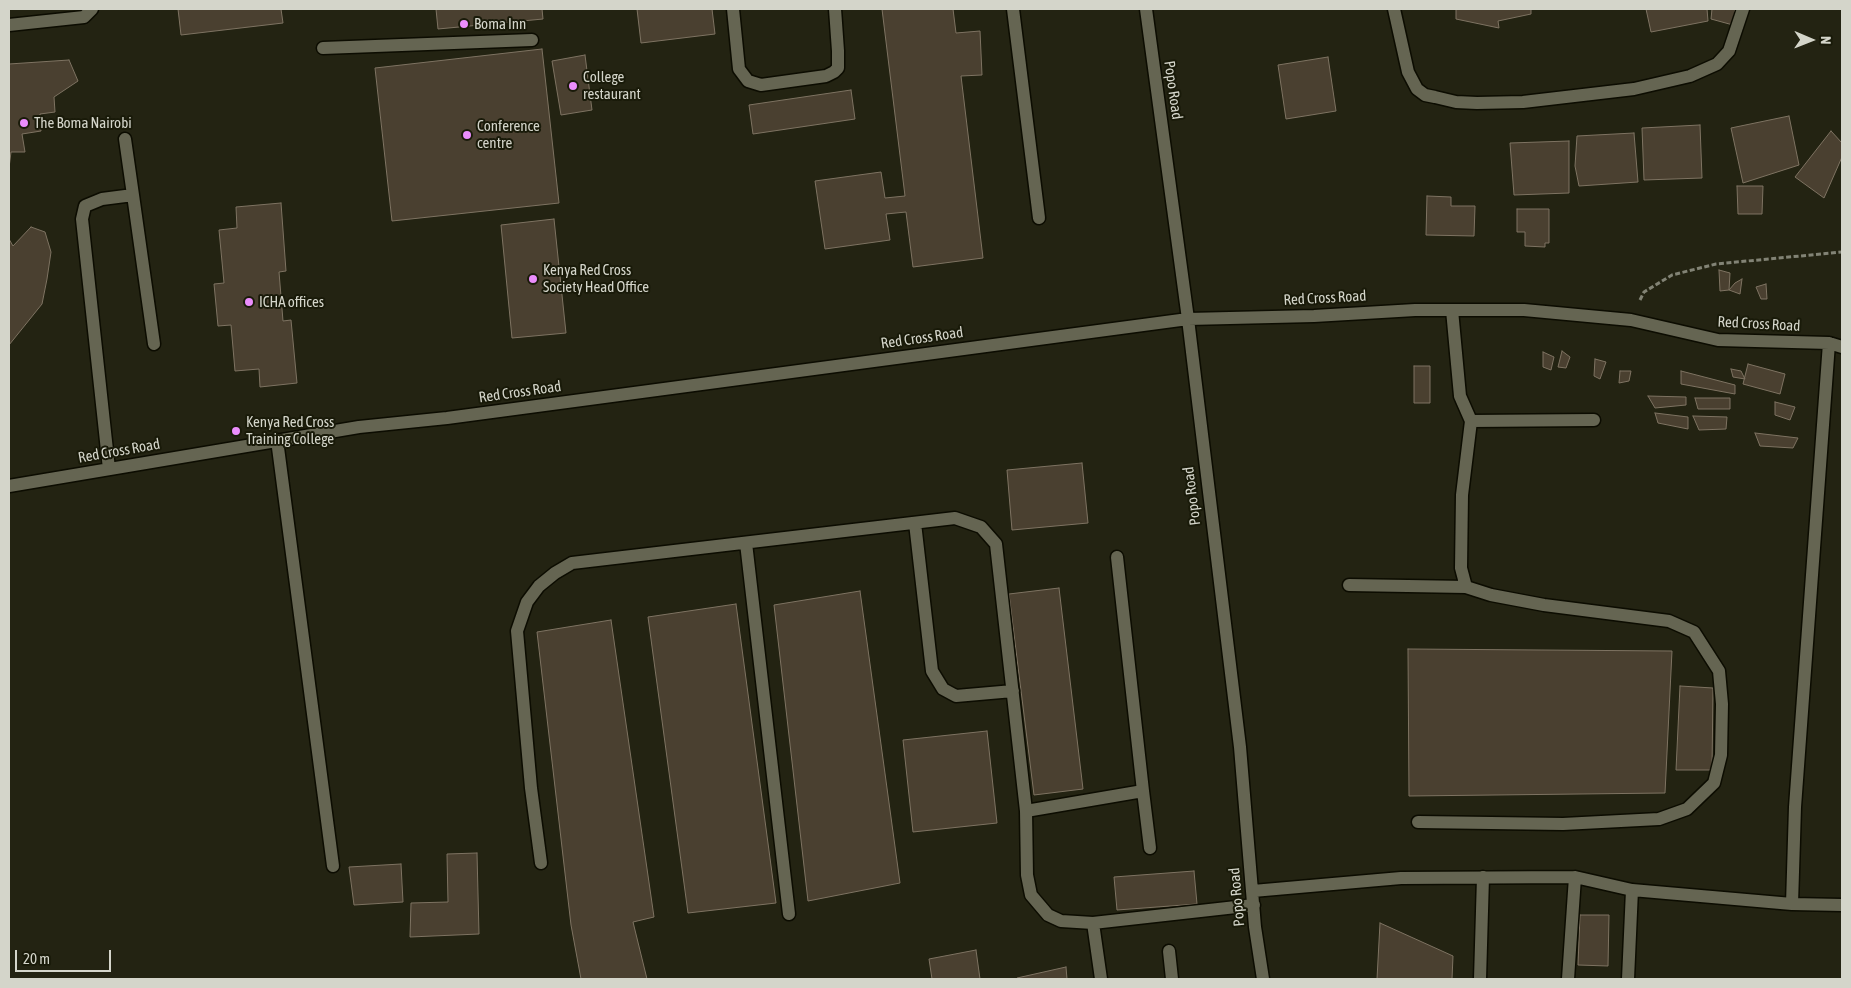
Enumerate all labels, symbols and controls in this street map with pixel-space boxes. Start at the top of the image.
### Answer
place label: Boma Inn [474,15,526,33]
north arrow [1786,15,1836,65]
marker: Boma Inn [458,18,470,30]
text: N [1818,36,1834,45]
street label: Popo Road [1160,59,1186,121]
place label: College restaurant [583,68,641,103]
marker: College restaurant [567,80,579,92]
place label: The Boma Nairobi [34,114,132,132]
marker: The Boma Nairobi [18,117,30,129]
place label: Conference centre [477,117,540,152]
marker: Conference centre [461,129,473,141]
place label: Kenya Red Cross Society Head Office [543,261,649,296]
marker: Kenya Red Cross Society Head Office [527,273,539,285]
street label: Red Cross Road [1283,287,1367,309]
place label: ICHA offices [259,293,324,311]
marker: ICHA offices [243,296,255,308]
street label: Red Cross Road [1717,313,1801,335]
street label: Red Cross Road [880,323,964,353]
street label: Red Cross Road [478,377,562,407]
place label: Kenya Red Cross Training College [246,413,334,448]
marker: Kenya Red Cross Training College [230,425,242,437]
street label: Red Cross Road [77,435,161,467]
street label: Popo Road [1179,466,1205,526]
street label: Popo Road [1225,867,1249,927]
scale bar [18,940,114,972]
text: 20 m [23,950,50,967]

